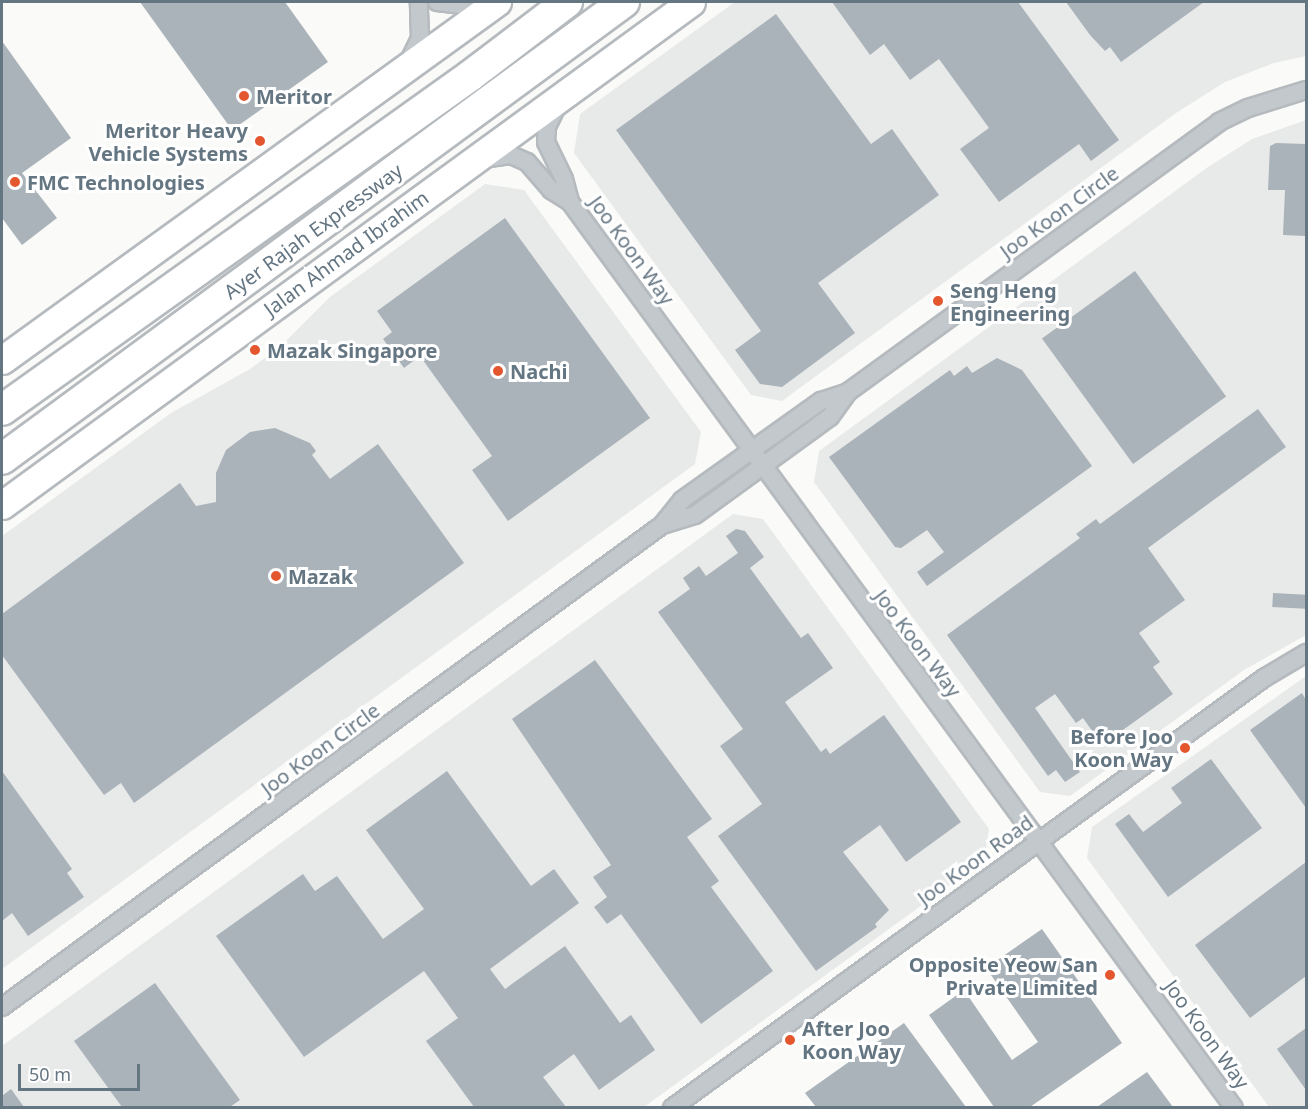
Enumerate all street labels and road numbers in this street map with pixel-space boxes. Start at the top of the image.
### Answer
street label: Ayer Rajah Expressway [219,158,407,304]
street label: Joo Koon Circle [995,161,1123,263]
street label: Jalan Ahmad Ibrahim [259,185,433,321]
street label: Joo Koon Way [584,191,680,309]
street label: Joo Koon Way [870,584,966,702]
street label: Joo Koon Circle [256,698,384,800]
street label: Joo Koon Road [913,810,1037,910]
street label: Joo Koon Way [1159,975,1255,1093]

